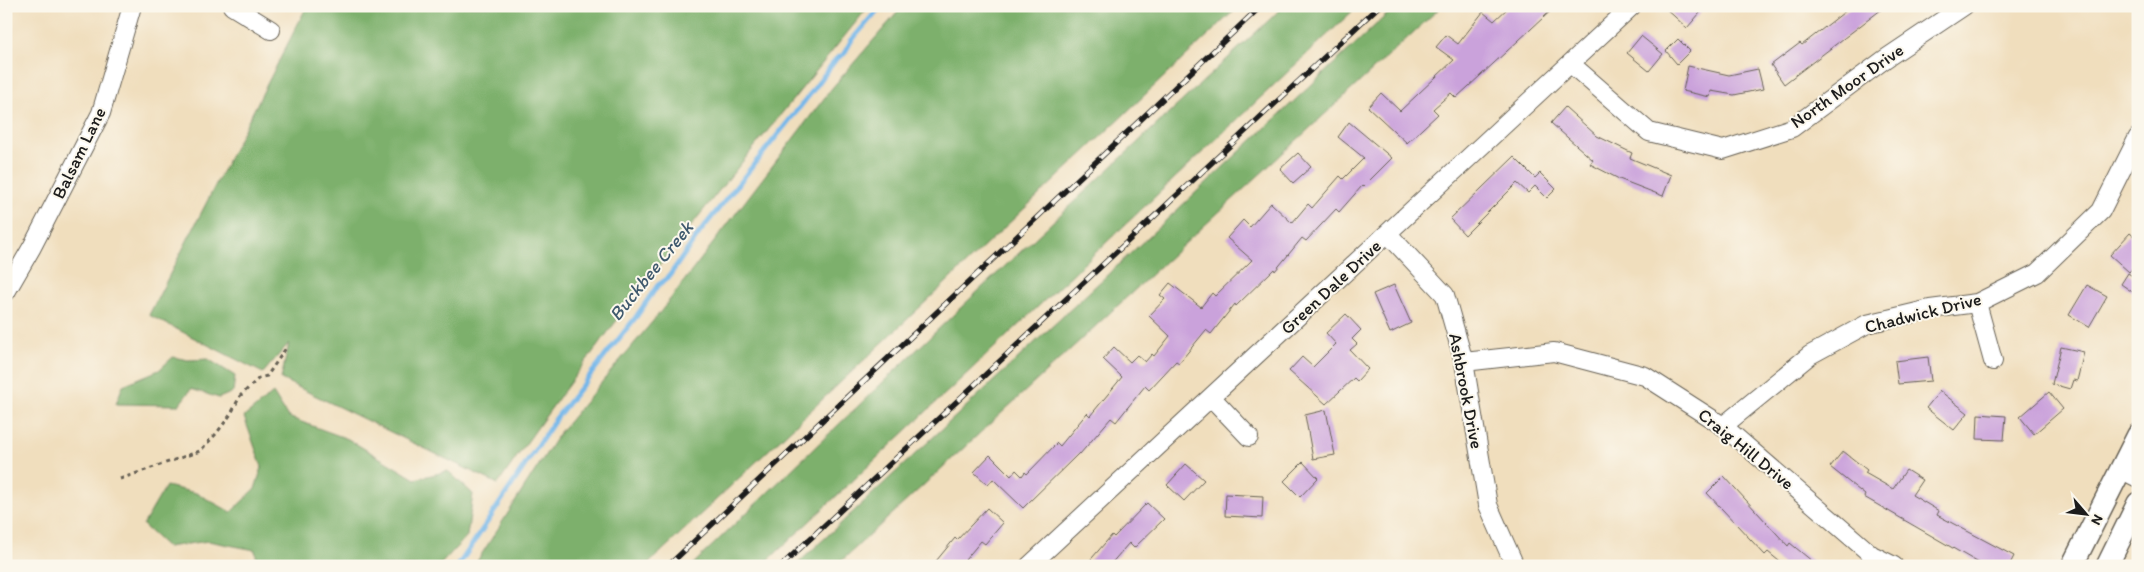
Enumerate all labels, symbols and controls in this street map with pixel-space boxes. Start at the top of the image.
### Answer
street label: North Moor Drive [1786,39,1908,133]
street label: Balsam Lane [47,104,111,202]
water label: Buckbee Creek [604,216,699,325]
street label: Green Dale Drive [1276,235,1386,339]
street label: Chadwick Drive [1862,288,1984,338]
street label: Ashbrook Drive [1444,331,1488,451]
street label: Craig Hill Drive [1694,404,1798,494]
north arrow [2062,490,2112,540]
text: N [2087,512,2107,528]

